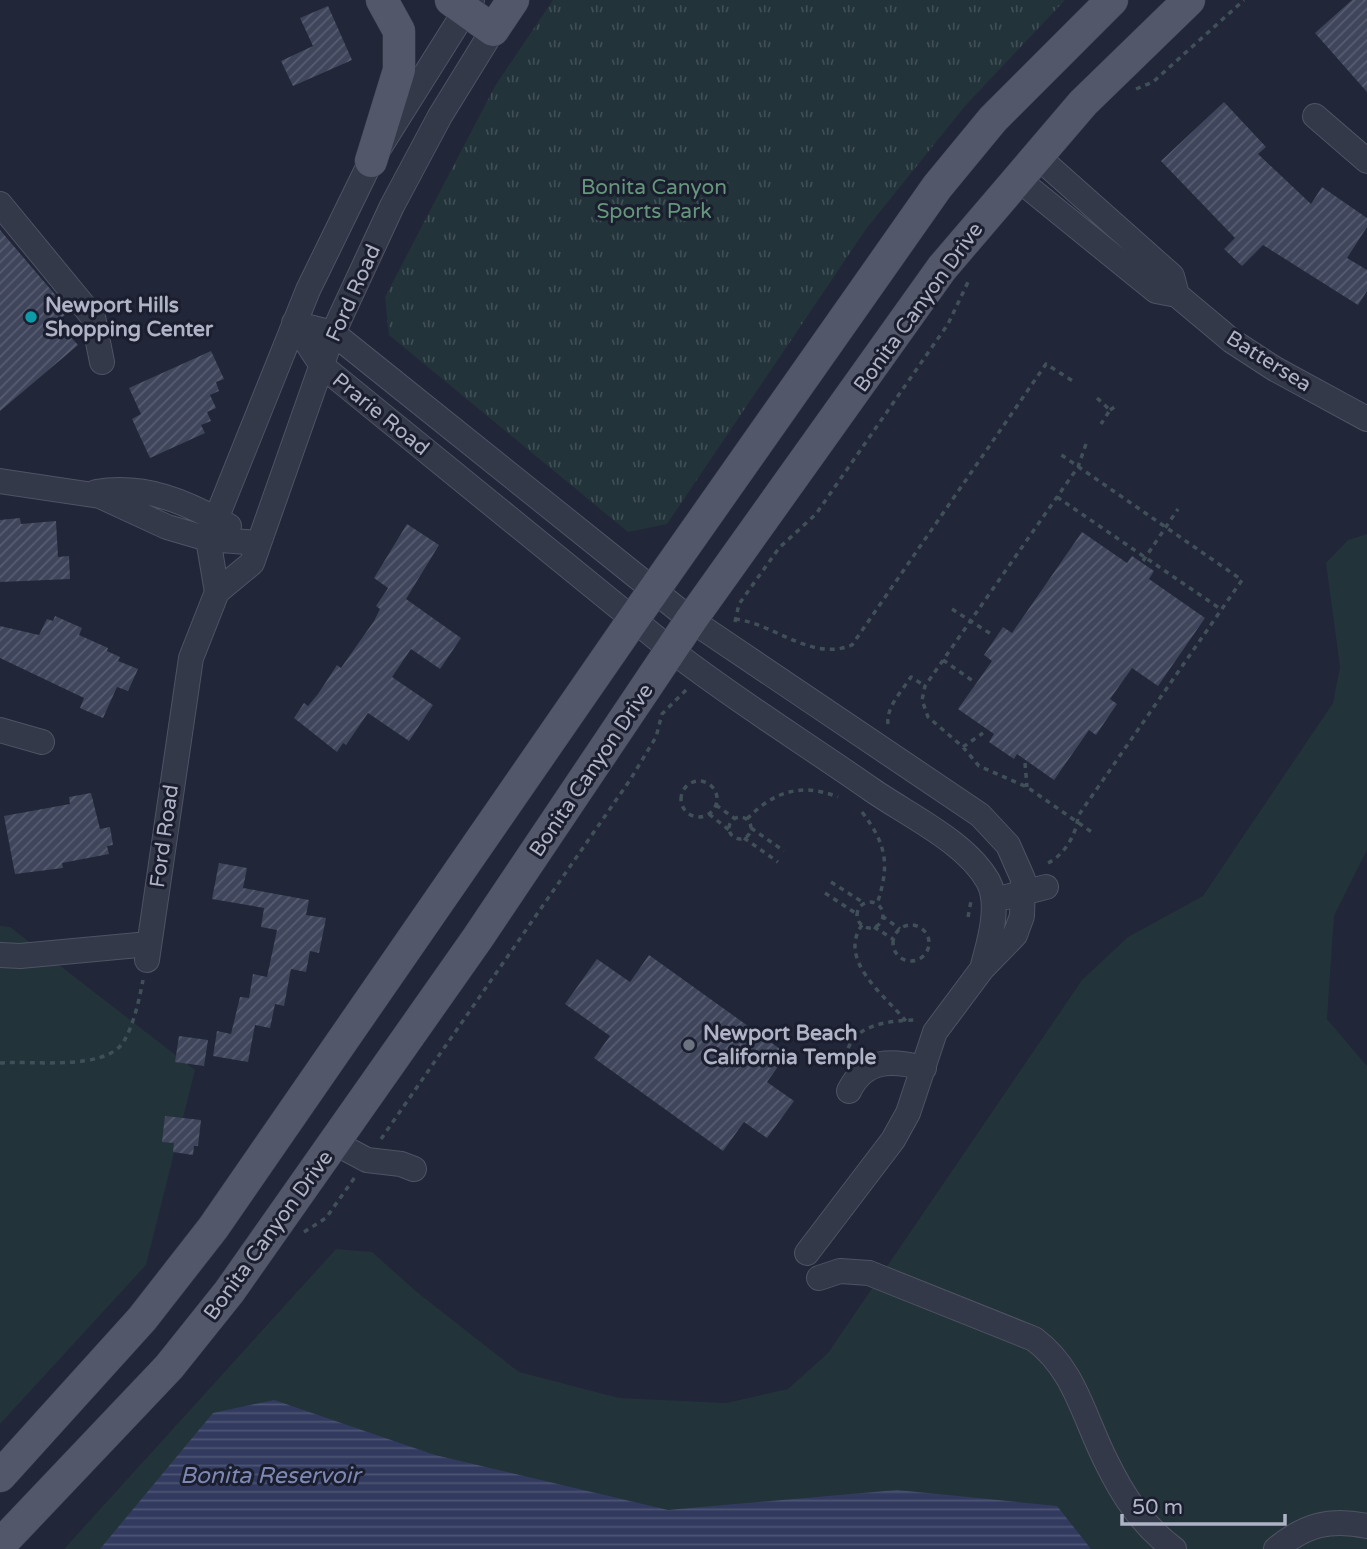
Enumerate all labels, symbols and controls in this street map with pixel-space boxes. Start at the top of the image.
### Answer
park label: Bonita Canyon Sports Park [581,175,727,224]
street label: Bonita Canyon Drive [849,218,988,397]
street label: Ford Road [321,241,386,346]
place label: Newport Hills Shopping Center [45,293,214,342]
marker: Newport Hills Shopping Center [23,309,39,325]
street label: Battersea [1222,325,1316,397]
street label: Prarie Road [327,368,434,461]
street label: Bonita Canyon Drive [524,679,659,862]
street label: Ford Road [145,783,184,889]
place label: Newport Beach California Temple [703,1021,876,1070]
marker: Newport Beach California Temple [681,1037,697,1053]
street label: Bonita Canyon Drive [199,1146,338,1325]
water label: Bonita Reservoir [180,1462,363,1490]
scale bar [1122,1482,1285,1526]
text: 50 m [1132,1495,1183,1520]

